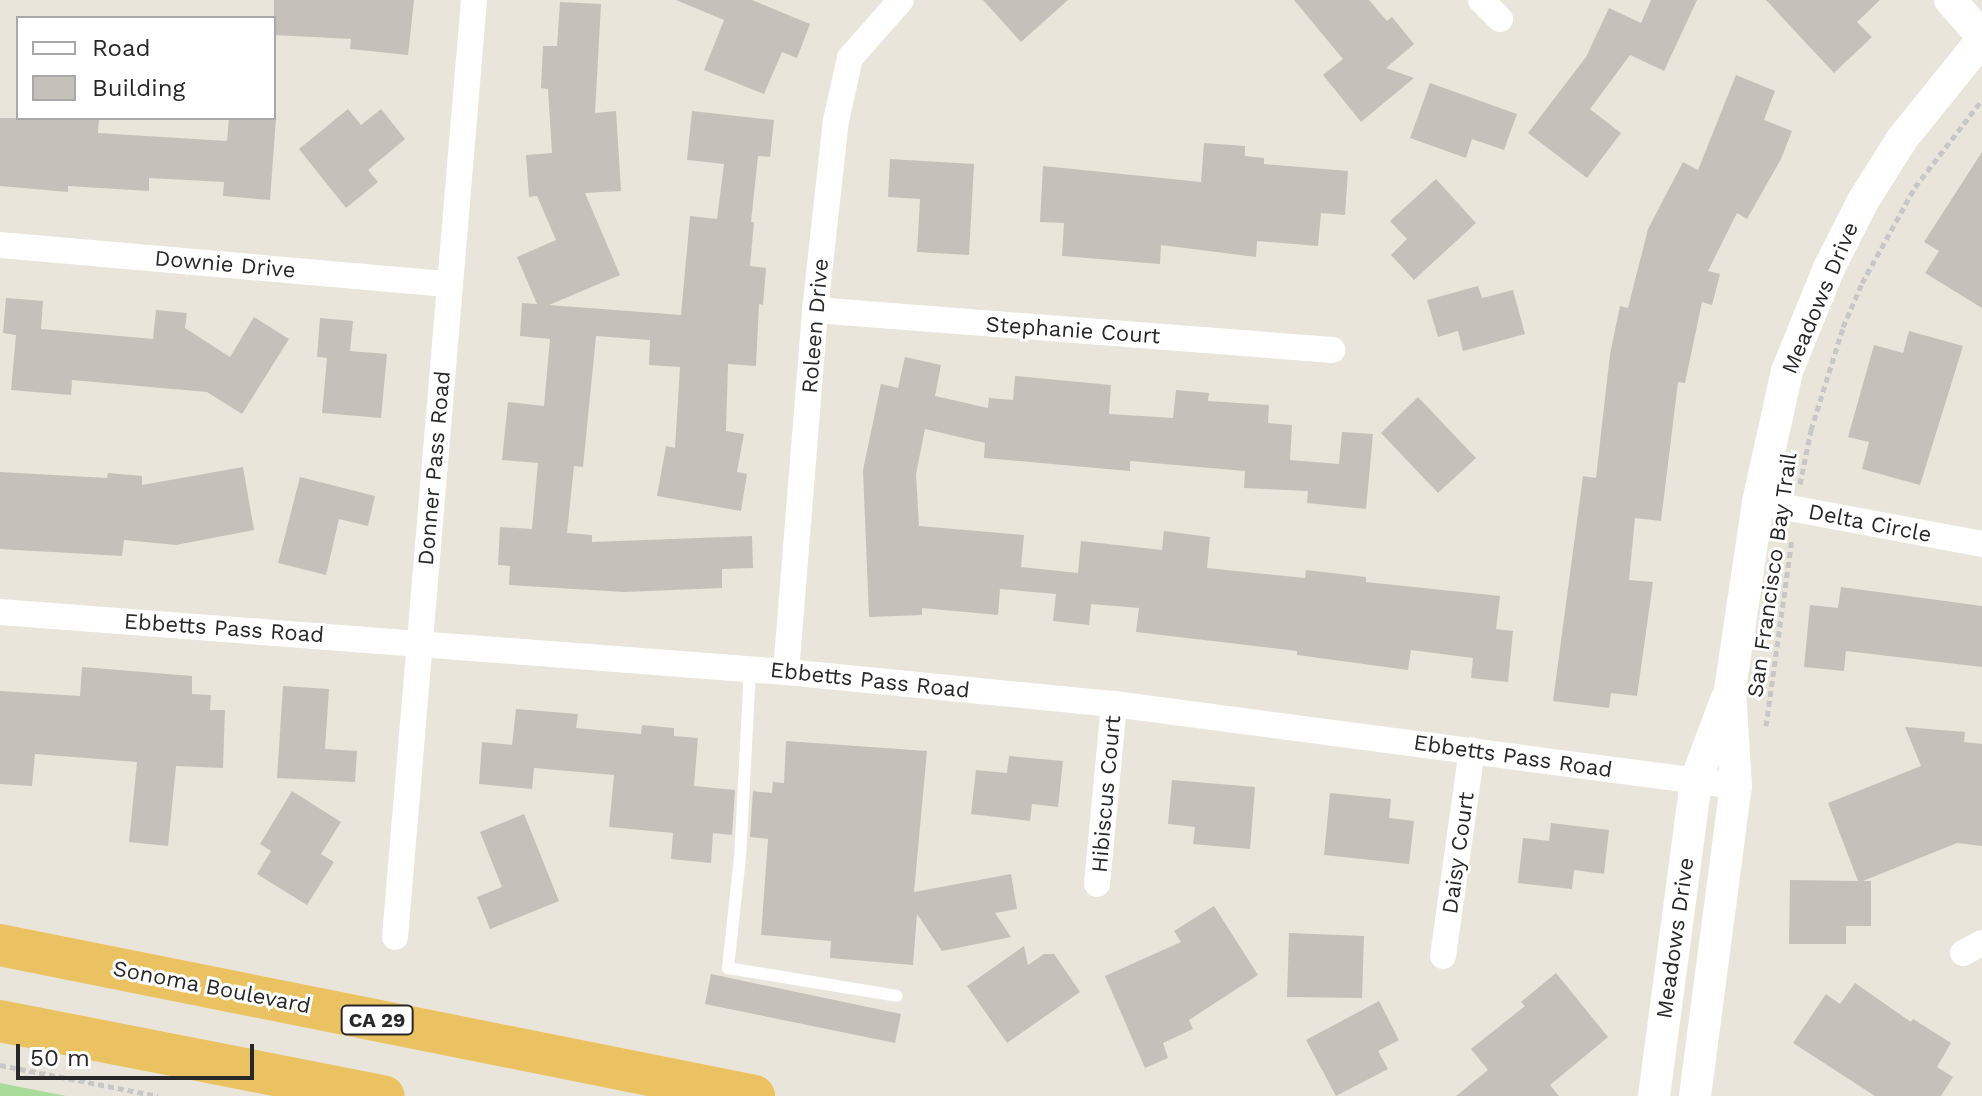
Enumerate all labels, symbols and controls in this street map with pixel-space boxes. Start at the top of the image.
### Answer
legend [16,16,276,120]
text: Road [92,34,151,62]
text: Building [92,74,185,102]
street label: Meadows Drive [1776,218,1864,378]
street label: Downie Drive [153,245,297,283]
street label: Roleen Drive [796,257,834,395]
street label: Stephanie Court [985,311,1161,349]
street label: Donner Pass Road [412,369,456,567]
street label: San Francisco Bay Trail [1742,450,1802,700]
street label: Delta Circle [1806,498,1934,548]
street label: Ebbetts Pass Road [123,608,325,648]
street label: Ebbetts Pass Road [769,656,971,704]
street label: Hibiscus Court [1086,714,1126,874]
street label: Ebbetts Pass Road [1412,729,1614,783]
street label: Daisy Court [1436,790,1480,916]
street label: Meadows Drive [1651,856,1699,1020]
street label: Sonoma Boulevard [111,955,313,1019]
road number: CA 29 [339,1004,415,1036]
scale bar [20,1028,258,1078]
text: 50 m [30,1044,90,1072]

